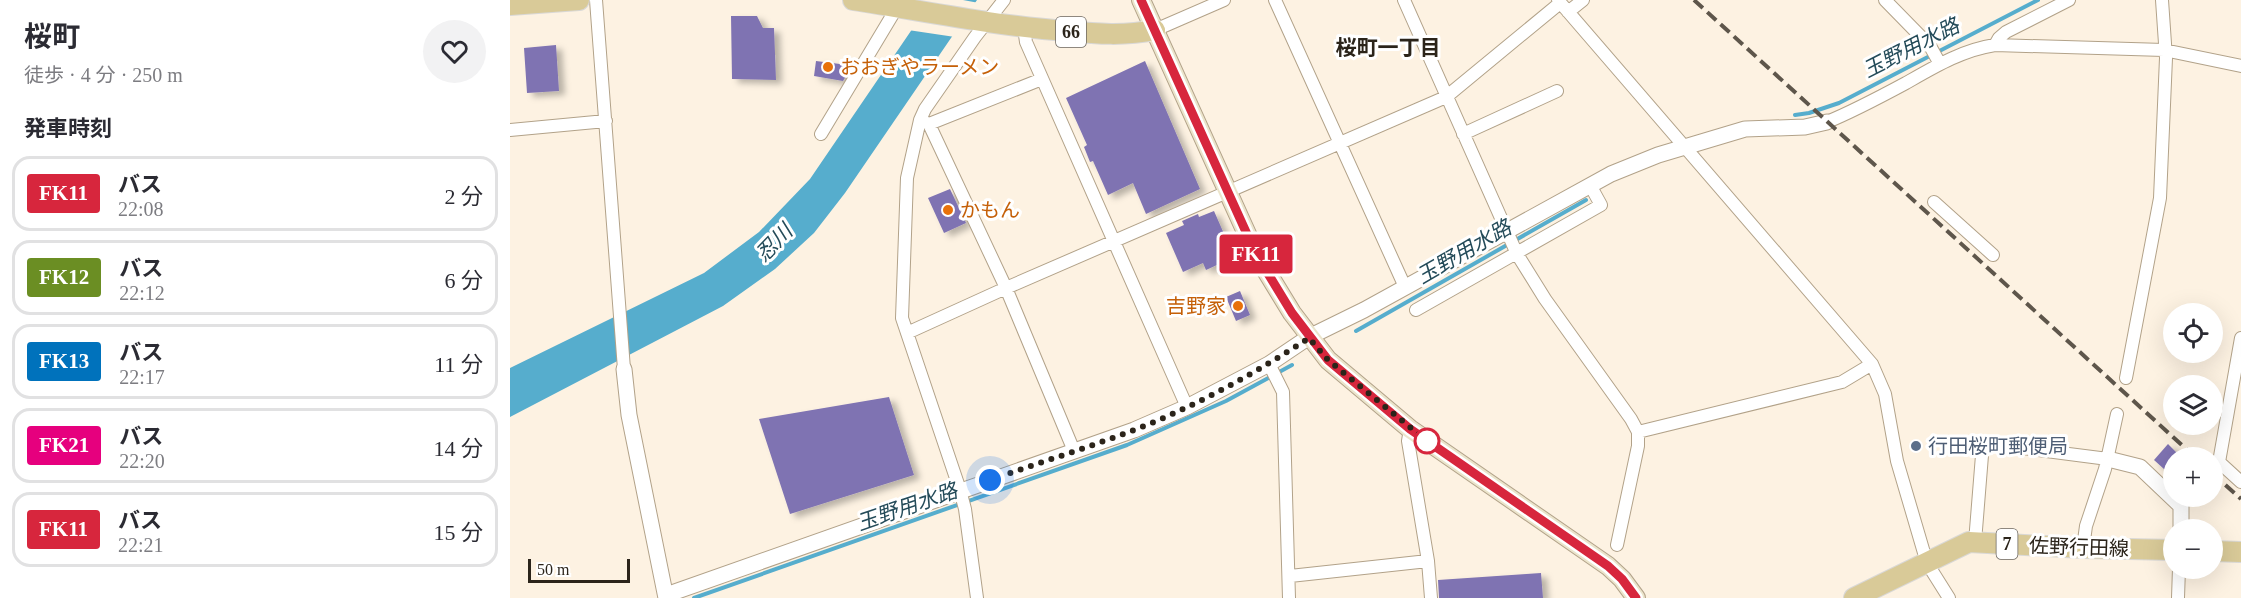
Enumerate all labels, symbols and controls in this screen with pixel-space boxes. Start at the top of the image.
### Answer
water label: 玉野用水路 [1859,13,1965,83]
road number: 66 [1056,17,1086,47]
button: heart [423,20,486,83]
text: 桜町 [24,21,80,52]
district label: 桜町一丁目 [1336,36,1441,60]
place label: おおぎやラーメン [840,56,999,78]
marker: おおぎやラーメン [821,60,835,74]
text: 徒歩 · 4 分 · 250 m [24,64,183,86]
text: 発車時刻 [24,116,112,141]
text: バス [118,172,162,197]
text: FK11 [39,181,88,205]
text: 2 分 [444,184,483,209]
text: 22:08 [118,198,164,220]
place label: かもん [960,199,1020,221]
marker: かもん [941,203,955,217]
water label: 玉野用水路 [1413,214,1517,289]
water label: 忍川 [751,218,799,266]
line badge: FK11 [1214,234,1298,274]
text: FK11 [1231,242,1281,266]
text: バス [119,256,163,281]
text: FK12 [39,265,89,289]
text: 6 分 [444,268,483,293]
text: 22:12 [119,282,165,304]
place label: 吉野家 [1166,295,1226,317]
marker: 吉野家 [1231,299,1245,313]
map controls [2163,303,2223,579]
button: locate [2163,303,2223,363]
text: バス [119,340,163,365]
text: FK13 [39,349,89,373]
text: 11 分 [434,352,483,377]
text: 22:17 [119,366,165,388]
button: layers [2163,375,2223,435]
text: バス [119,424,163,449]
unlabelled marker [1414,428,1440,454]
text: FK21 [39,433,89,457]
place label: 行田桜町郵便局 [1928,435,2068,457]
text: 14 分 [433,436,483,461]
marker: 行田桜町郵便局 [1909,439,1923,453]
button: + [2163,447,2223,507]
text: 22:20 [119,450,165,472]
your location [975,465,1005,495]
water label: 玉野用水路 [853,478,962,535]
text: バス [118,508,162,533]
text: FK11 [39,517,88,541]
button: − [2163,519,2223,579]
text: 15 分 [433,520,483,545]
road number: 7 [1996,529,2018,559]
text: 22:21 [118,534,164,556]
street label: 佐野行田線 [2029,534,2129,560]
scale bar [528,556,630,584]
text: 50 m [537,561,569,578]

